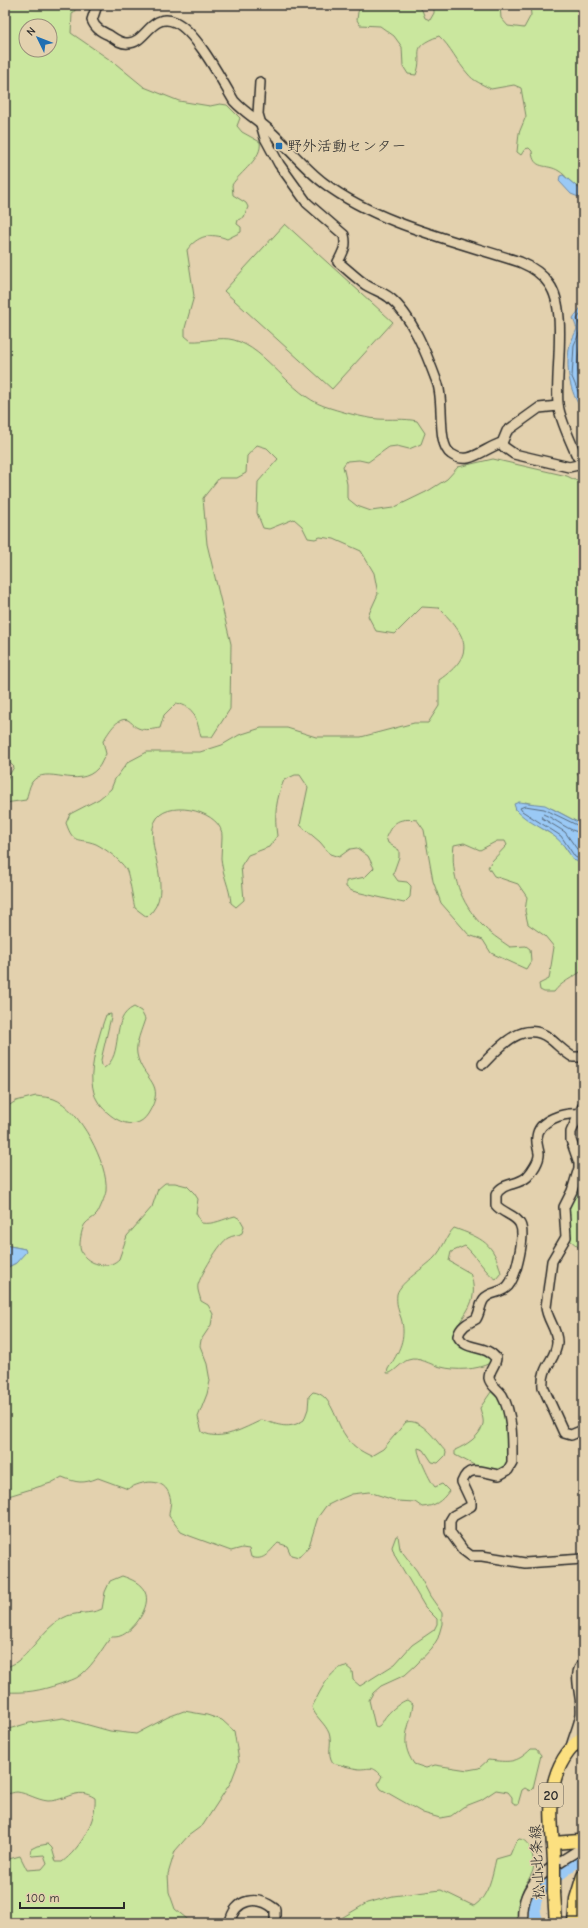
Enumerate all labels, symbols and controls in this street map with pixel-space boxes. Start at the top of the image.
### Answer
north arrow [18,18,58,58]
text: N [24,24,38,39]
place label: 野外活動センター [287,137,406,155]
marker: 野外活動センター [274,141,284,151]
road number: 20 [539,1783,563,1807]
street label: 松山北条線 [526,1824,548,1900]
scale bar [20,1884,124,1910]
text: 100 m [26,1891,59,1905]

